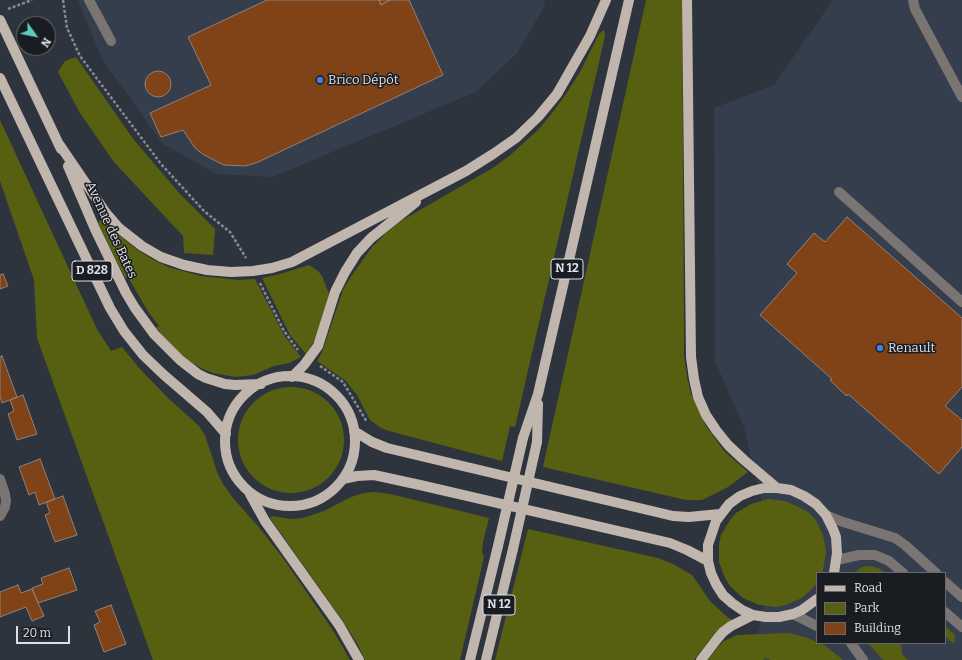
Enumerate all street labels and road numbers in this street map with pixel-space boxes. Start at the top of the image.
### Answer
street label: Avenue des Bates [82,179,140,281]
road number: N 12 [551,259,583,279]
road number: D 828 [72,261,112,281]
road number: N 12 [483,595,515,615]

